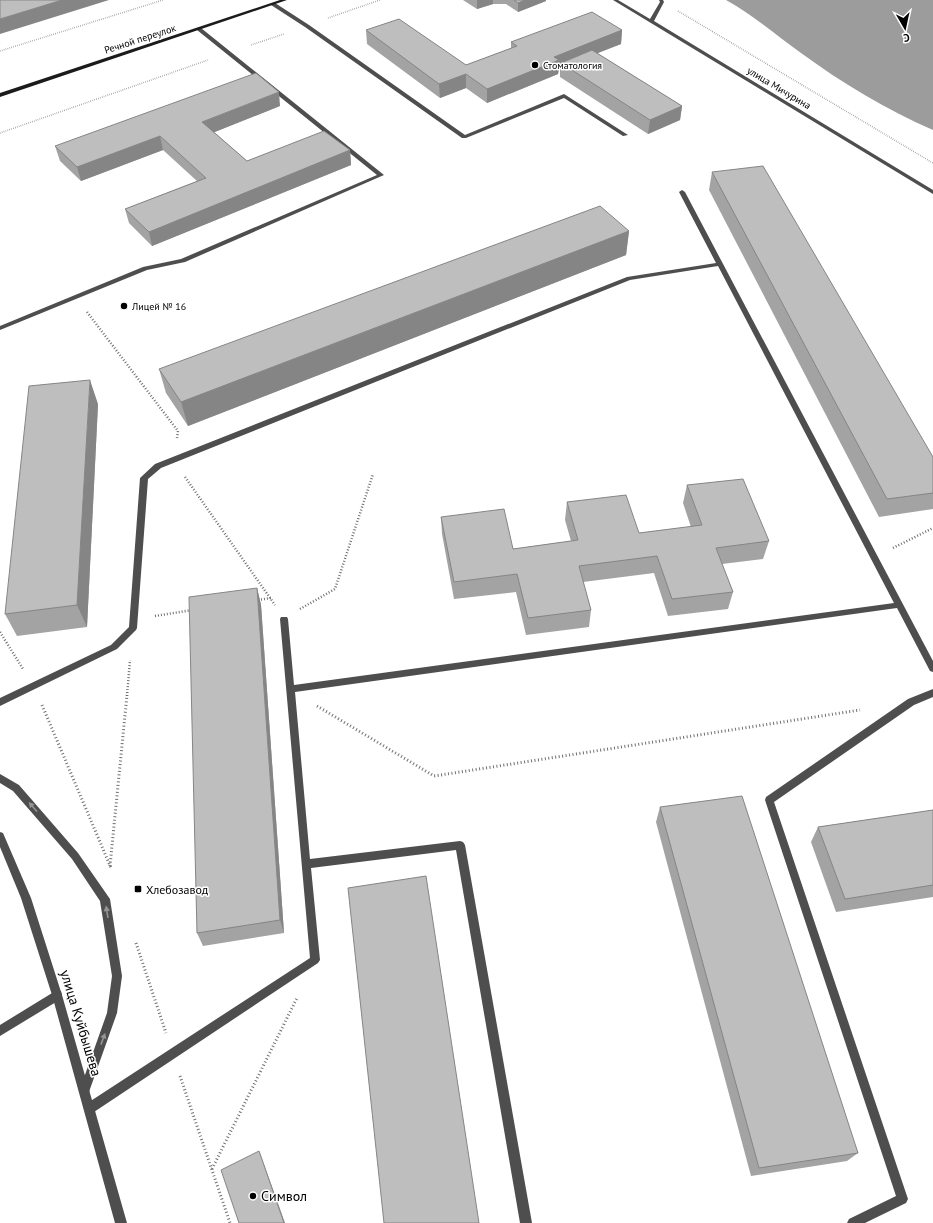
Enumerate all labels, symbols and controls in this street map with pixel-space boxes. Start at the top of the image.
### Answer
north arrow [885,8,925,48]
street label: Речной переулок [103,21,178,57]
text: С [902,30,911,45]
place label: Стоматология [543,59,602,72]
marker: Стоматология [530,60,540,70]
street label: улица Мичурина [745,64,813,112]
place label: Лицей № 16 [131,300,186,313]
marker: Лицей № 16 [119,301,129,311]
one-way arrow [28,802,37,813]
place label: Хлебозавод [146,882,209,897]
marker: Хлебозавод [133,884,143,894]
one-way arrow [104,906,110,918]
street label: улица Куйбышева [56,968,106,1078]
one-way arrow [100,1033,106,1045]
place label: Символ [261,1187,307,1205]
marker: Символ [248,1191,258,1201]

